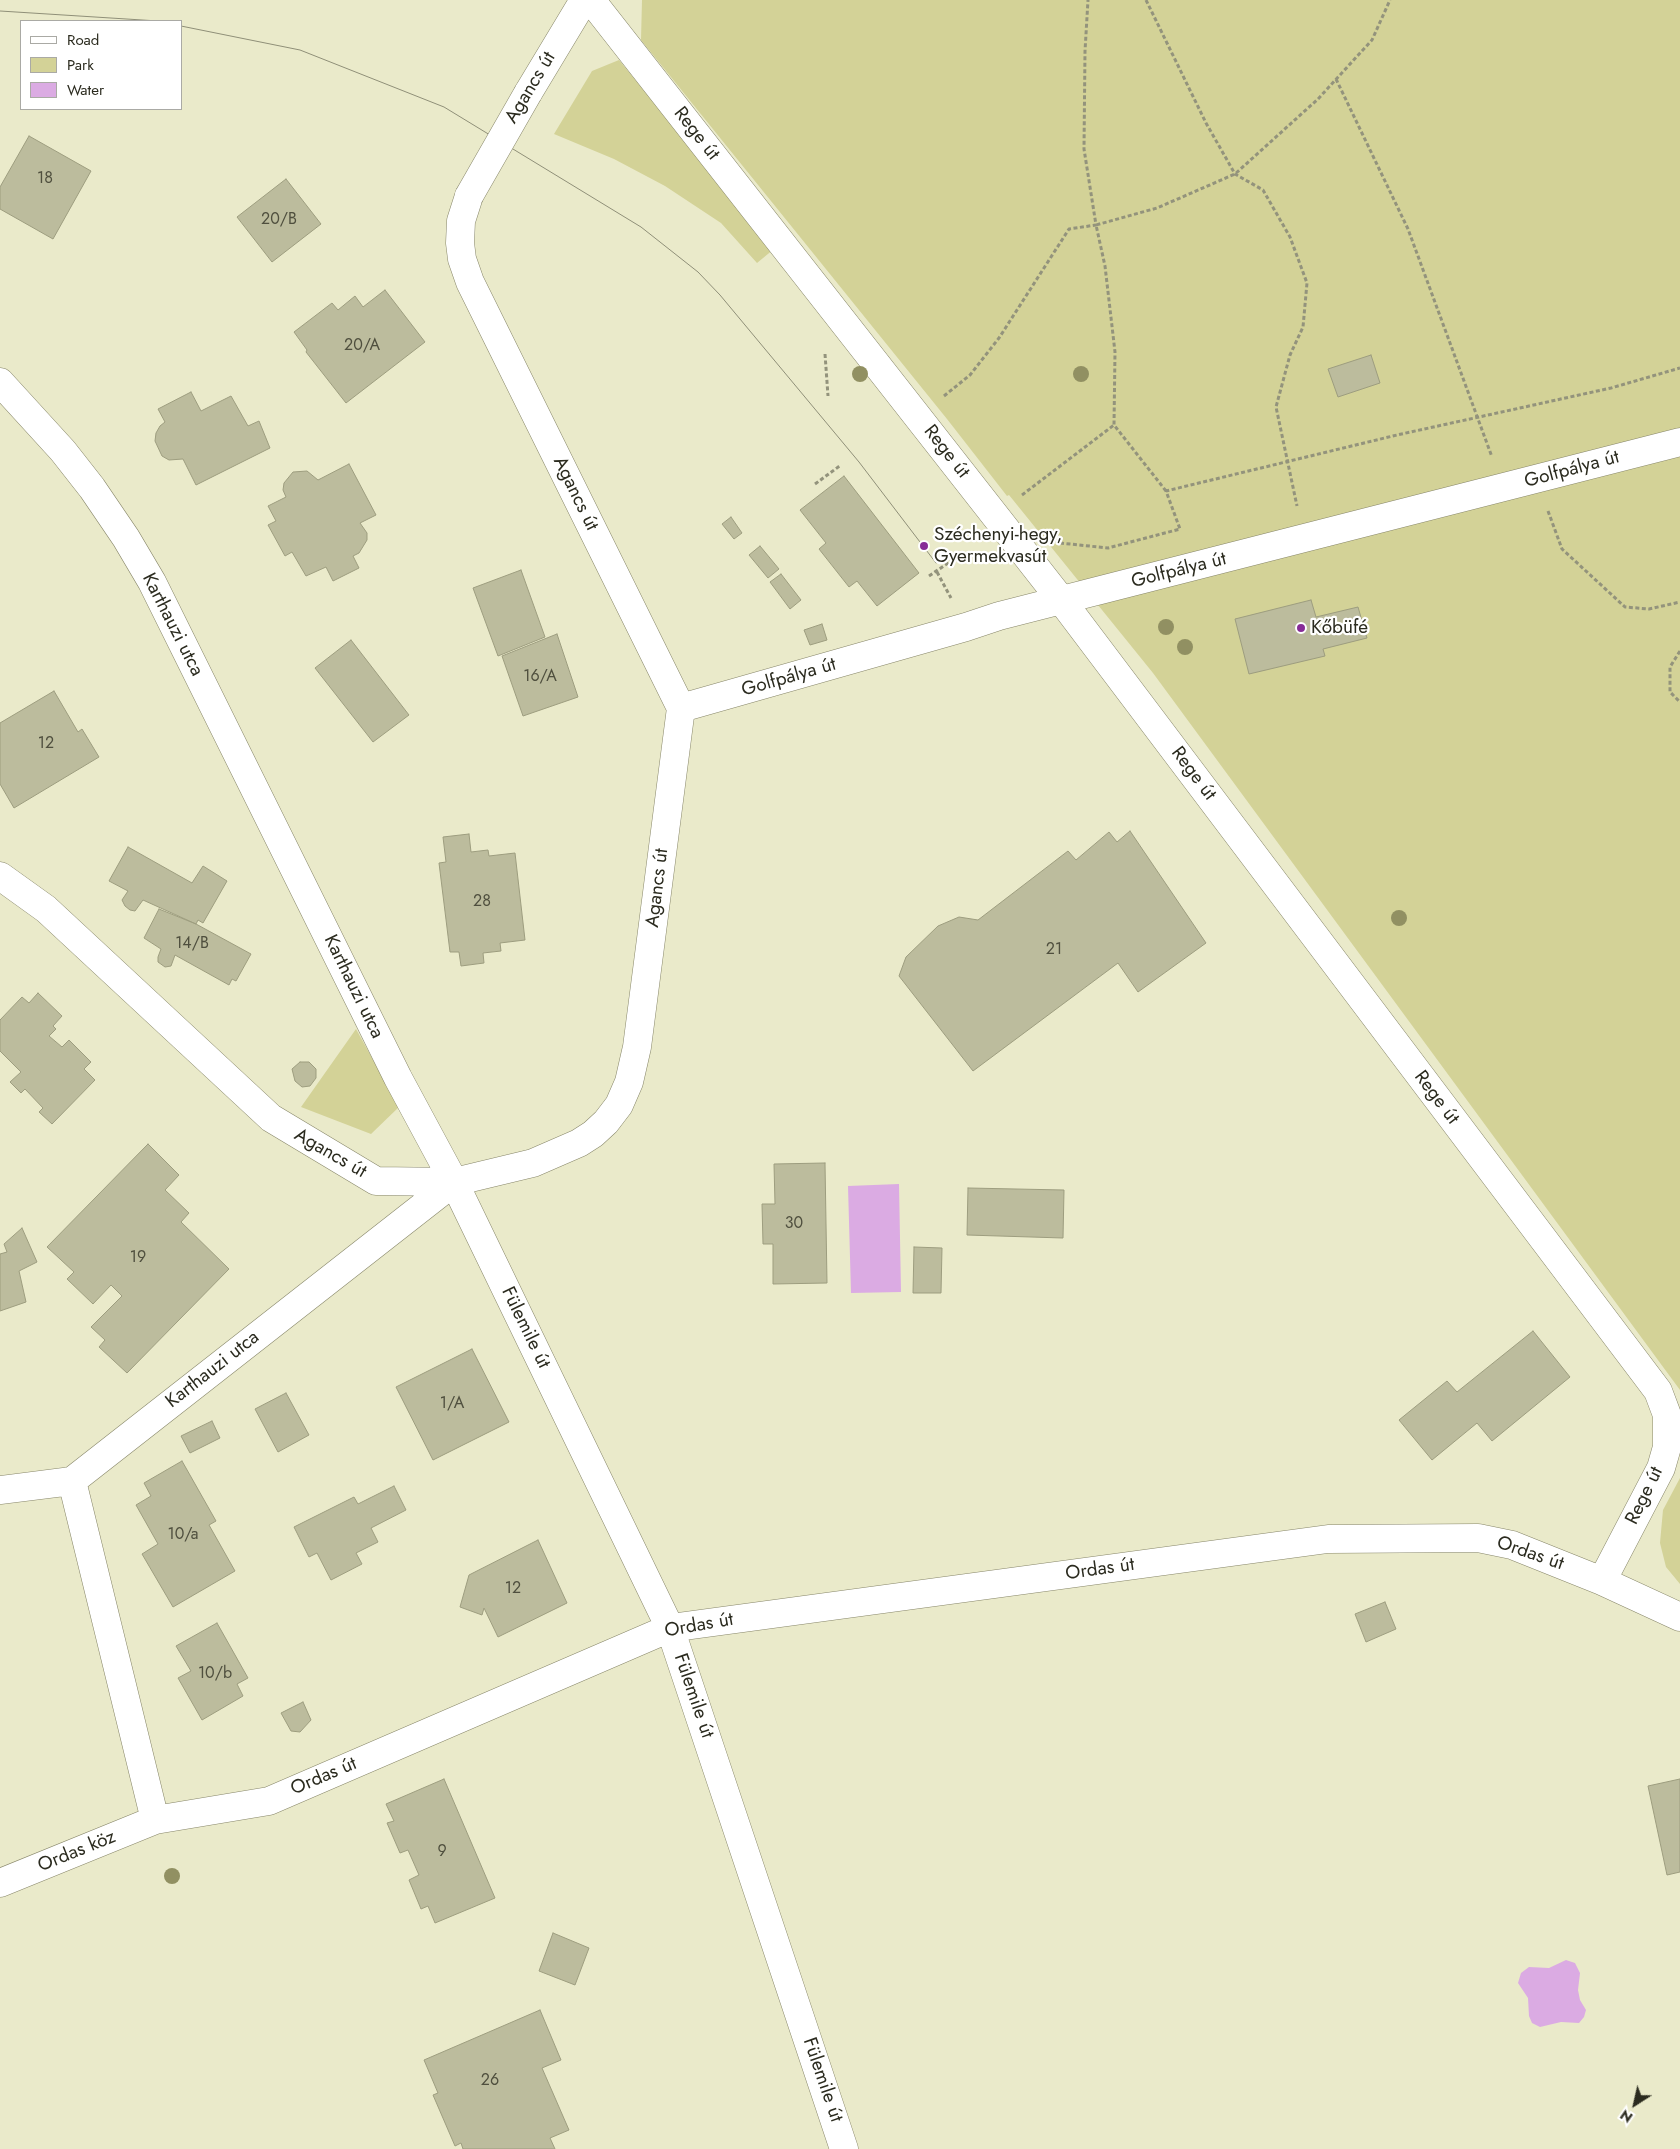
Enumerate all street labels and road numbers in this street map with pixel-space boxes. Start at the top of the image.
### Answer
street label: Agancs út [501,48,561,128]
street label: Rege út [668,103,724,165]
street label: Rege út [918,421,974,483]
street label: Golfpálya út [1522,446,1622,494]
street label: Agancs út [547,453,603,535]
street label: Golfpálya út [1129,548,1229,594]
street label: Karthauzi utca [136,570,208,680]
street label: Golfpálya út [739,654,839,702]
street label: Rege út [1165,743,1221,805]
street label: Agancs út [642,847,674,929]
street label: Karthauzi utca [318,932,388,1042]
street label: Rege út [1408,1067,1464,1129]
street label: Agancs út [290,1124,370,1184]
street label: Fülemile út [496,1284,554,1372]
street label: Karthauzi utca [162,1326,264,1414]
street label: Rege út [1621,1463,1669,1529]
street label: Ordas út [1493,1532,1567,1576]
street label: Ordas út [1064,1554,1136,1586]
street label: Ordas út [663,1609,735,1643]
street label: Fülemile út [668,1651,718,1741]
street label: Ordas út [288,1753,360,1801]
street label: Ordas köz [35,1826,119,1878]
street label: Fülemile út [797,2035,847,2125]

